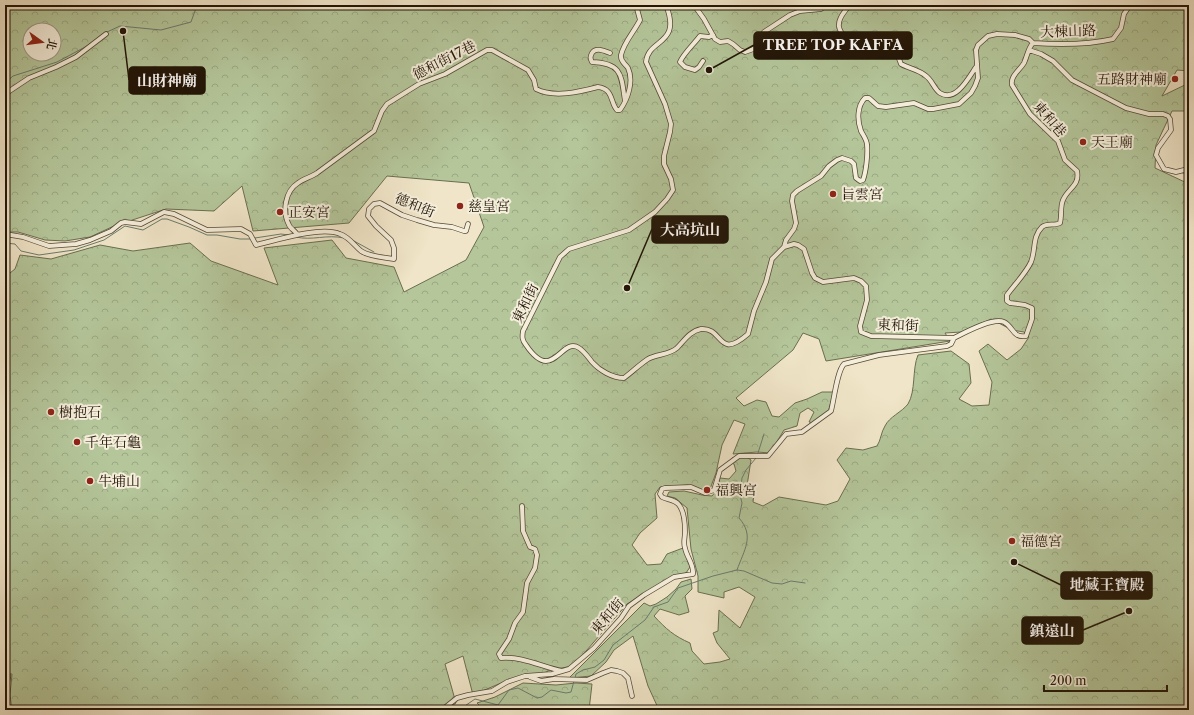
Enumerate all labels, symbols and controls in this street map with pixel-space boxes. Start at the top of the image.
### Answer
street label: 大棟山路 [1040,21,1096,41]
north arrow [22,22,62,62]
callout: TREE TOP KAFFA [754,32,912,59]
text: TREE TOP KAFFA [763,35,904,54]
street label: 德和街17巷 [409,36,479,84]
text: 北 [44,37,60,51]
callout: 山財神廟 [129,67,205,94]
place label: 五路財神廟 [1097,70,1167,88]
text: 山財神廟 [137,71,197,90]
marker: 五路財神廟 [1170,74,1180,84]
street label: 東和巷 [1029,97,1071,141]
place label: 天王廟 [1091,133,1133,151]
marker: 天王廟 [1078,137,1088,147]
place label: 旨雲宮 [841,185,883,203]
street label: 德和街 [392,189,438,221]
marker: 旨雲宮 [828,189,838,199]
place label: 慈皇宮 [468,197,510,215]
marker: 慈皇宮 [455,201,465,211]
place label: 正安宮 [288,203,330,221]
marker: 正安宮 [275,207,285,217]
callout: 大高坑山 [652,216,728,243]
text: 大高坑山 [660,220,720,239]
street label: 東和街 [508,280,542,326]
street label: 東和街 [877,315,919,335]
place label: 樹抱石 [59,403,101,421]
marker: 樹抱石 [46,407,56,417]
place label: 千年石龜 [85,433,141,451]
marker: 千年石龜 [72,437,82,447]
place label: 牛埔山 [98,472,140,490]
marker: 牛埔山 [85,476,95,486]
place label: 福興宮 [715,481,757,499]
marker: 福興宮 [702,485,712,495]
place label: 福德宮 [1020,532,1062,550]
marker: 福德宮 [1007,536,1017,546]
callout: 地藏王寶殿 [1061,572,1152,599]
text: 地藏王寶殿 [1069,575,1145,594]
street label: 東和街 [586,594,628,638]
callout: 鎮遠山 [1022,617,1083,644]
text: 鎮遠山 [1029,621,1075,640]
scale bar [1044,667,1167,693]
text: 200 m [1050,673,1087,688]

